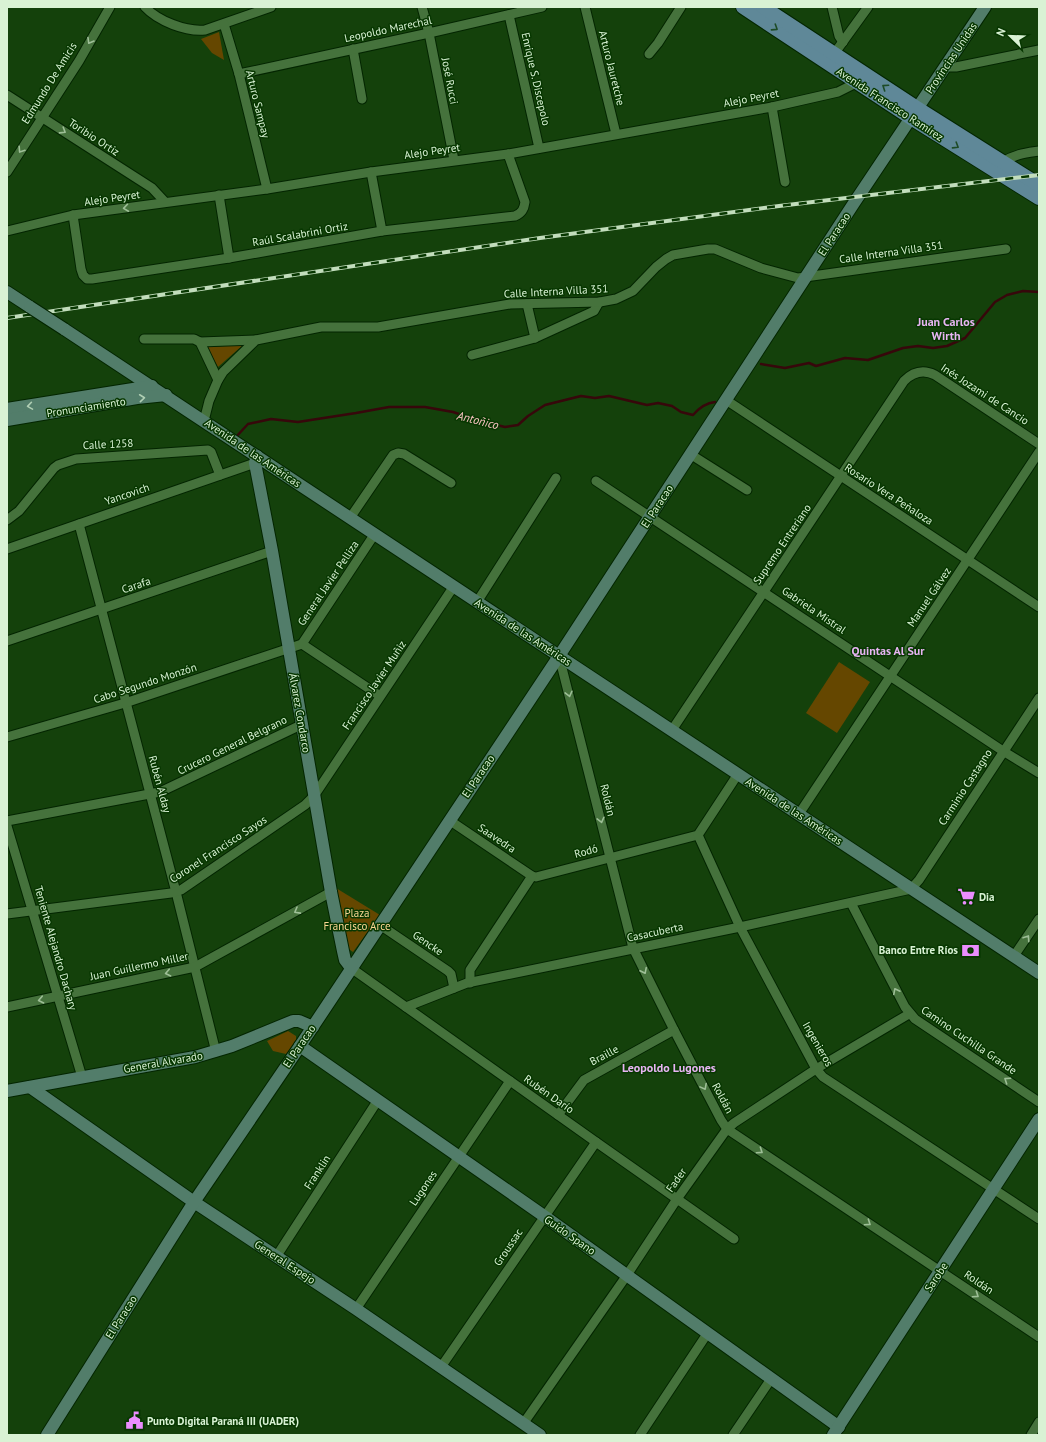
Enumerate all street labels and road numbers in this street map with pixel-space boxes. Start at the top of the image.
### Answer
street label: Leopoldo Marechal [343,13,434,45]
street label: Provincias Unidas [922,20,980,96]
street label: Arturo Jauretche [596,29,628,107]
street label: Enrique S. Discepolo [518,31,554,127]
street label: Edmundo De Amicis [18,39,80,126]
street label: José Rucci [438,55,461,106]
street label: Avenida Francisco Ramírez [834,64,946,144]
street label: Arturo Sampay [243,69,273,140]
street label: Alejo Peyret [722,86,780,110]
street label: Toribio Ortiz [66,115,122,159]
street label: Alejo Peyret [403,140,461,162]
street label: Alejo Peyret [83,187,141,209]
street label: El Paracao [815,210,853,258]
street label: Raúl Scalabrini Ortiz [251,219,349,249]
street label: Calle Interna Villa 351 [838,238,944,266]
street label: Calle Interna Villa 351 [503,281,609,301]
street label: Inés Jozami de Cancio [938,360,1032,428]
street label: Pronunciamiento [46,394,127,420]
street label: Avenida de las Américas [202,416,304,491]
street label: Calle 1258 [82,436,134,452]
street label: Rosario Vera Peñaloza [842,460,936,528]
street label: Yancovich [103,480,151,508]
street label: El Paracao [638,482,676,530]
street label: Supremo Entreriano [750,501,814,587]
street label: General Javier Pelliza [294,538,362,628]
street label: Manuel Gálvez [904,564,954,629]
street label: Carafa [120,574,152,596]
street label: Gabriela Mistral [779,583,849,637]
street label: Avenida de las Américas [472,595,575,669]
street label: Francisco Javier Muñiz [339,638,409,732]
street label: Cabo Segundo Monzón [92,660,198,706]
street label: Álvarez Condarco [286,672,314,754]
street label: Crucero General Belgrano [175,712,289,778]
street label: Carminio Castagno [935,746,995,828]
street label: El Paracao [459,752,497,800]
street label: Rubén Alday [146,754,175,815]
street label: Avenida de las Américas [743,774,846,848]
street label: Roldán [597,783,619,817]
street label: Coronel Francisco Sayos [167,812,269,886]
street label: Saavedra [475,820,519,856]
street label: Rodó [573,841,599,861]
street label: Teniente Alejandro Dachary [32,884,81,1013]
street label: Casacuberta [626,919,684,945]
street label: Gencke [410,928,446,959]
street label: Juan Guillermo Miller [88,949,190,983]
street label: Camino Cuchilla Grande [918,1003,1020,1077]
street label: Ingenieros [800,1019,837,1069]
street label: El Paracao [280,1022,318,1070]
street label: Braille [587,1041,621,1068]
street label: General Alvarado [122,1048,204,1076]
street label: Rubén Darío [521,1072,577,1116]
street label: Roldán [709,1080,737,1116]
street label: Franklin [301,1152,333,1192]
street label: Fader [663,1165,689,1195]
street label: Lugones [406,1167,440,1208]
street label: Guido Spano [542,1212,598,1258]
street label: Groussac [490,1226,526,1268]
street label: General Espejo [252,1237,318,1287]
street label: Sarobe [921,1259,951,1294]
street label: Roldán [962,1267,996,1297]
street label: El Paracao [102,1293,140,1341]

